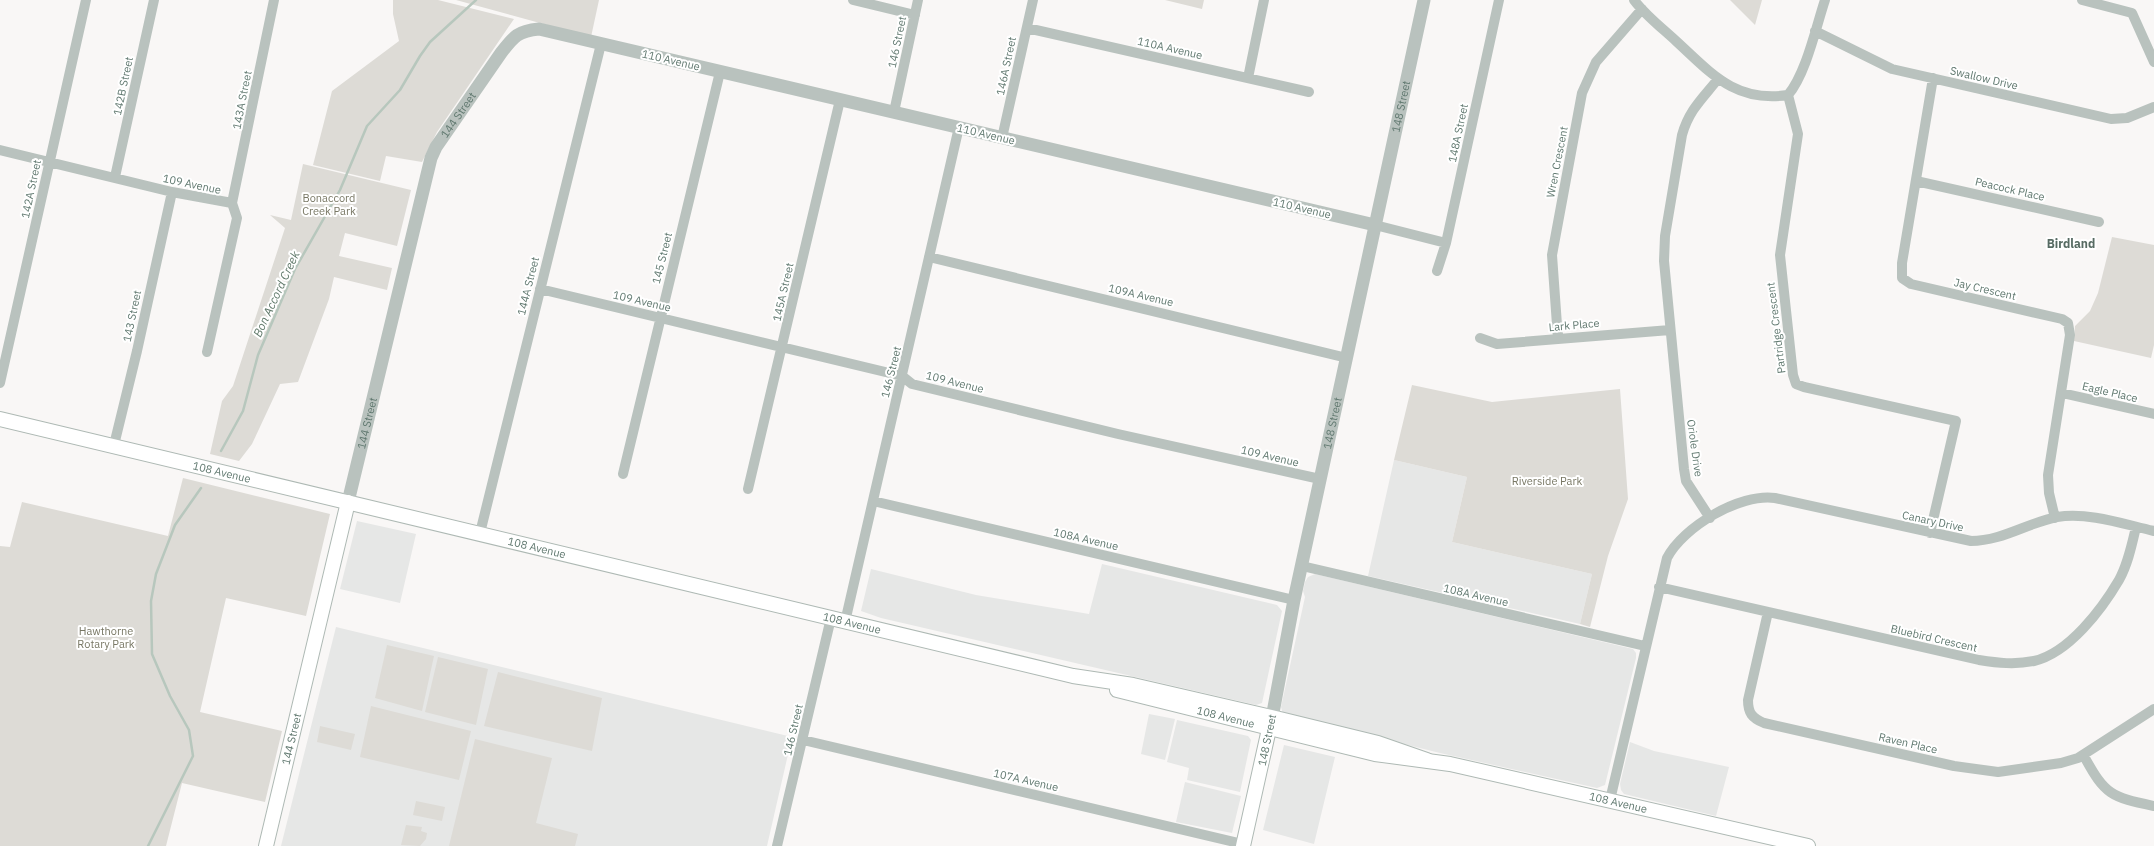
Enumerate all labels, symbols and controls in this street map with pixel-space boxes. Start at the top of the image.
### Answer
street label: 146 Street [885,15,909,69]
street label: 110A Avenue [1136,34,1204,62]
street label: 146A Street [993,35,1019,97]
street label: 110 Avenue [641,47,701,73]
street label: 142B Street [110,55,136,117]
street label: Swallow Drive [1949,63,2019,93]
street label: 143A Street [229,69,255,131]
street label: 148 Street [1389,79,1413,134]
street label: 144 Street [437,89,479,141]
street label: 148A Street [1445,102,1471,164]
street label: 110 Avenue [956,121,1016,147]
street label: Wren Crescent [1543,125,1571,199]
street label: 142A Street [18,158,44,220]
street label: 109 Avenue [162,171,222,197]
street label: Peacock Place [1974,174,2046,204]
park label: Bonaccord Creek Park [302,191,356,218]
street label: 110 Avenue [1272,195,1332,221]
street label: 145 Street [649,231,675,285]
district label: Birdland [2047,236,2095,251]
water label: Bon Accord Creek [250,248,303,339]
street label: 144A Street [514,255,542,317]
street label: 145A Street [769,261,797,323]
street label: Jay Crescent [1953,275,2018,303]
street label: 109A Avenue [1107,281,1175,309]
street label: Partridge Crescent [1763,281,1789,374]
street label: 109 Avenue [612,288,672,314]
street label: 143 Street [120,289,144,343]
street label: Lark Place [1548,316,1600,334]
street label: 146 Street [878,345,904,399]
street label: 109 Avenue [925,368,985,396]
street label: Eagle Place [2081,379,2139,405]
street label: 144 Street [354,396,380,451]
street label: 148 Street [1320,396,1345,450]
street label: Oriole Drive [1684,418,1706,478]
street label: 109 Avenue [1240,443,1300,469]
street label: 108 Avenue [191,458,252,486]
park label: Riverside Park [1512,474,1582,488]
street label: Canary Drive [1901,508,1965,534]
street label: 108A Avenue [1052,525,1120,553]
street label: 108 Avenue [506,534,567,561]
street label: 108A Avenue [1442,581,1510,609]
street label: 108 Avenue [821,609,882,637]
street label: Bluebird Crescent [1889,621,1979,655]
park label: Hawthorne Rotary Park [77,624,135,651]
street label: 146 Street [780,703,806,757]
street label: 108 Avenue [1195,703,1256,731]
street label: 144 Street [279,712,304,766]
street label: 148 Street [1255,713,1279,767]
street label: Raven Place [1877,729,1939,757]
street label: 107A Avenue [992,766,1060,794]
street label: 108 Avenue [1588,789,1649,816]

